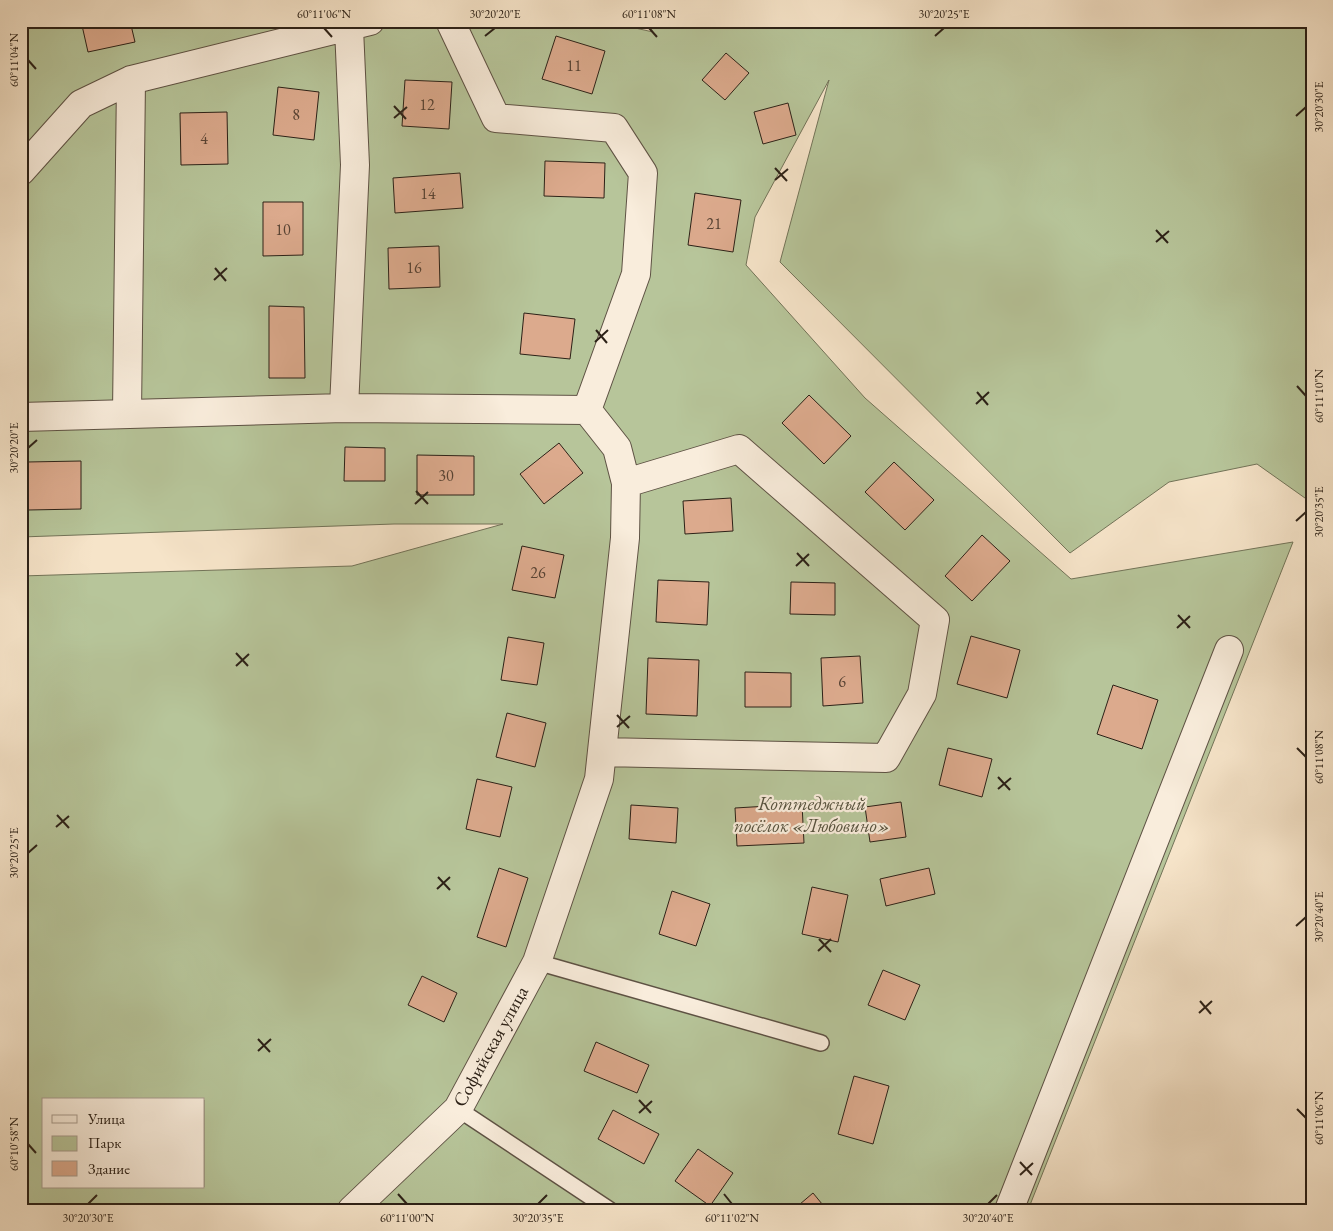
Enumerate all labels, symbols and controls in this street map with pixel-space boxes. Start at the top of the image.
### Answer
text: 60°11'06"N [297,6,351,22]
text: 30°20'20"E [469,6,521,22]
text: 60°11'08"N [622,6,676,22]
text: 30°20'25"E [918,6,970,22]
text: 60°11'04"N [6,33,22,87]
house number: 11 [566,55,582,76]
text: 30°20'30"E [1311,81,1327,133]
house number: 12 [419,94,435,115]
house number: 8 [292,104,300,125]
house number: 4 [200,128,208,149]
house number: 14 [420,183,436,204]
house number: 21 [706,213,722,234]
house number: 10 [275,219,291,240]
house number: 16 [406,257,422,278]
text: 60°11'10"N [1311,369,1327,423]
text: 30°20'20"E [6,422,22,474]
house number: 30 [438,465,454,486]
text: 30°20'35"E [1311,486,1327,538]
house number: 26 [530,562,546,583]
house number: 6 [838,671,846,692]
text: 60°11'08"N [1311,730,1327,784]
park label: Коттеджный посёлок «Любовино» [734,791,890,838]
text: 30°20'25"E [6,827,22,879]
text: 30°20'40"E [1311,891,1327,943]
street label: Софийская улица [447,981,534,1111]
text: 60°11'06"N [1311,1091,1327,1145]
legend [42,1098,205,1188]
text: Улица [87,1109,125,1128]
text: 60°10'58"N [6,1117,22,1171]
text: Парк [88,1133,121,1152]
text: Здание [88,1159,130,1178]
text: 30°20'30"E [62,1210,114,1226]
text: 60°11'00"N [380,1210,434,1226]
text: 30°20'35"E [512,1210,564,1226]
text: 60°11'02"N [705,1210,759,1226]
text: 30°20'40"E [962,1210,1014,1226]

